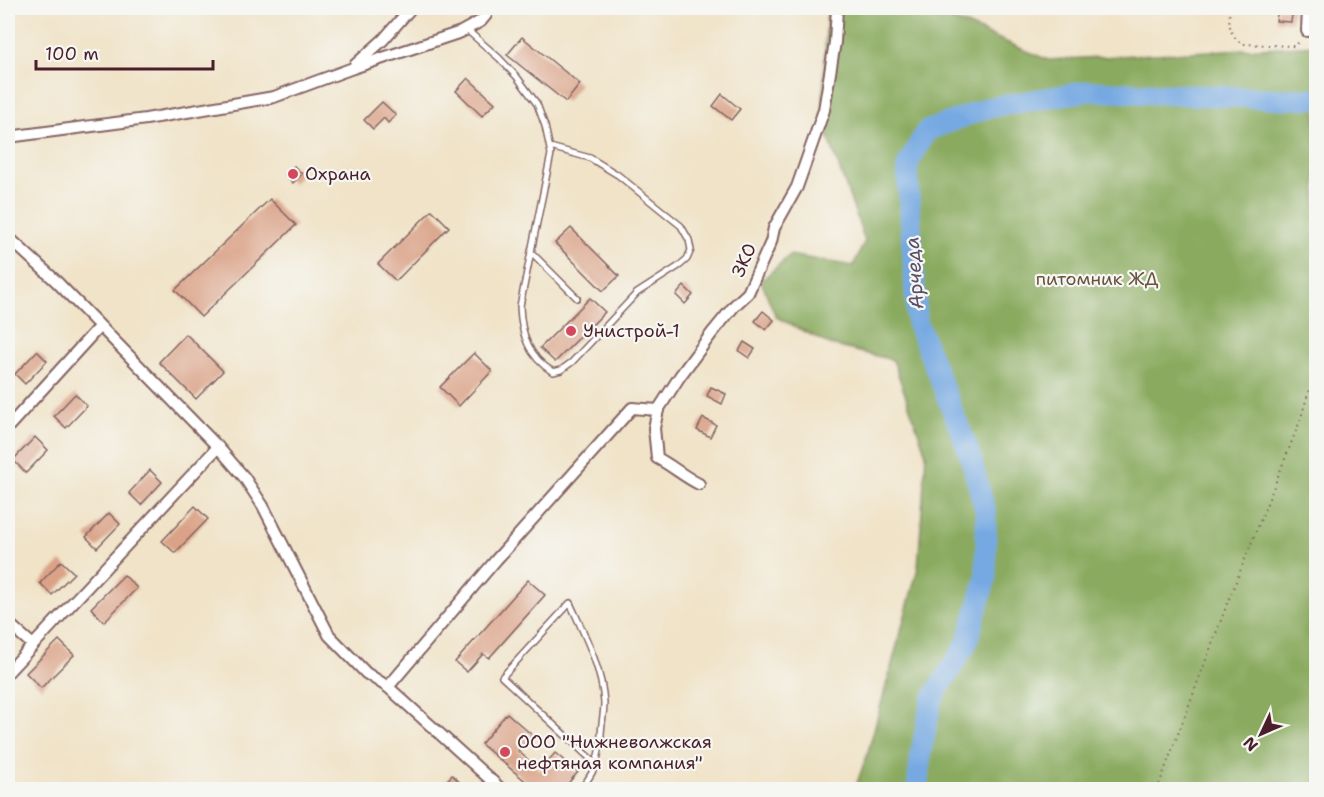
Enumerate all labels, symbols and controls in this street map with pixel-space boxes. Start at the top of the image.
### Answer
scale bar [36,33,213,71]
text: 100 m [45,42,99,66]
place label: Охрана [305,162,371,186]
marker: Охрана [286,167,300,181]
water label: Арчеда [898,236,930,310]
street label: ЗКО [726,239,762,281]
park label: питомник ЖД [1036,267,1159,291]
place label: Унистрой-1 [583,319,680,343]
marker: Унистрой-1 [564,324,578,338]
north arrow [1231,704,1291,764]
place label: ООО "Нижневолжская нефтяная компания" [517,730,712,775]
text: N [1239,732,1263,756]
marker: ООО "Нижневолжская нефтяная компания" [498,745,512,759]

